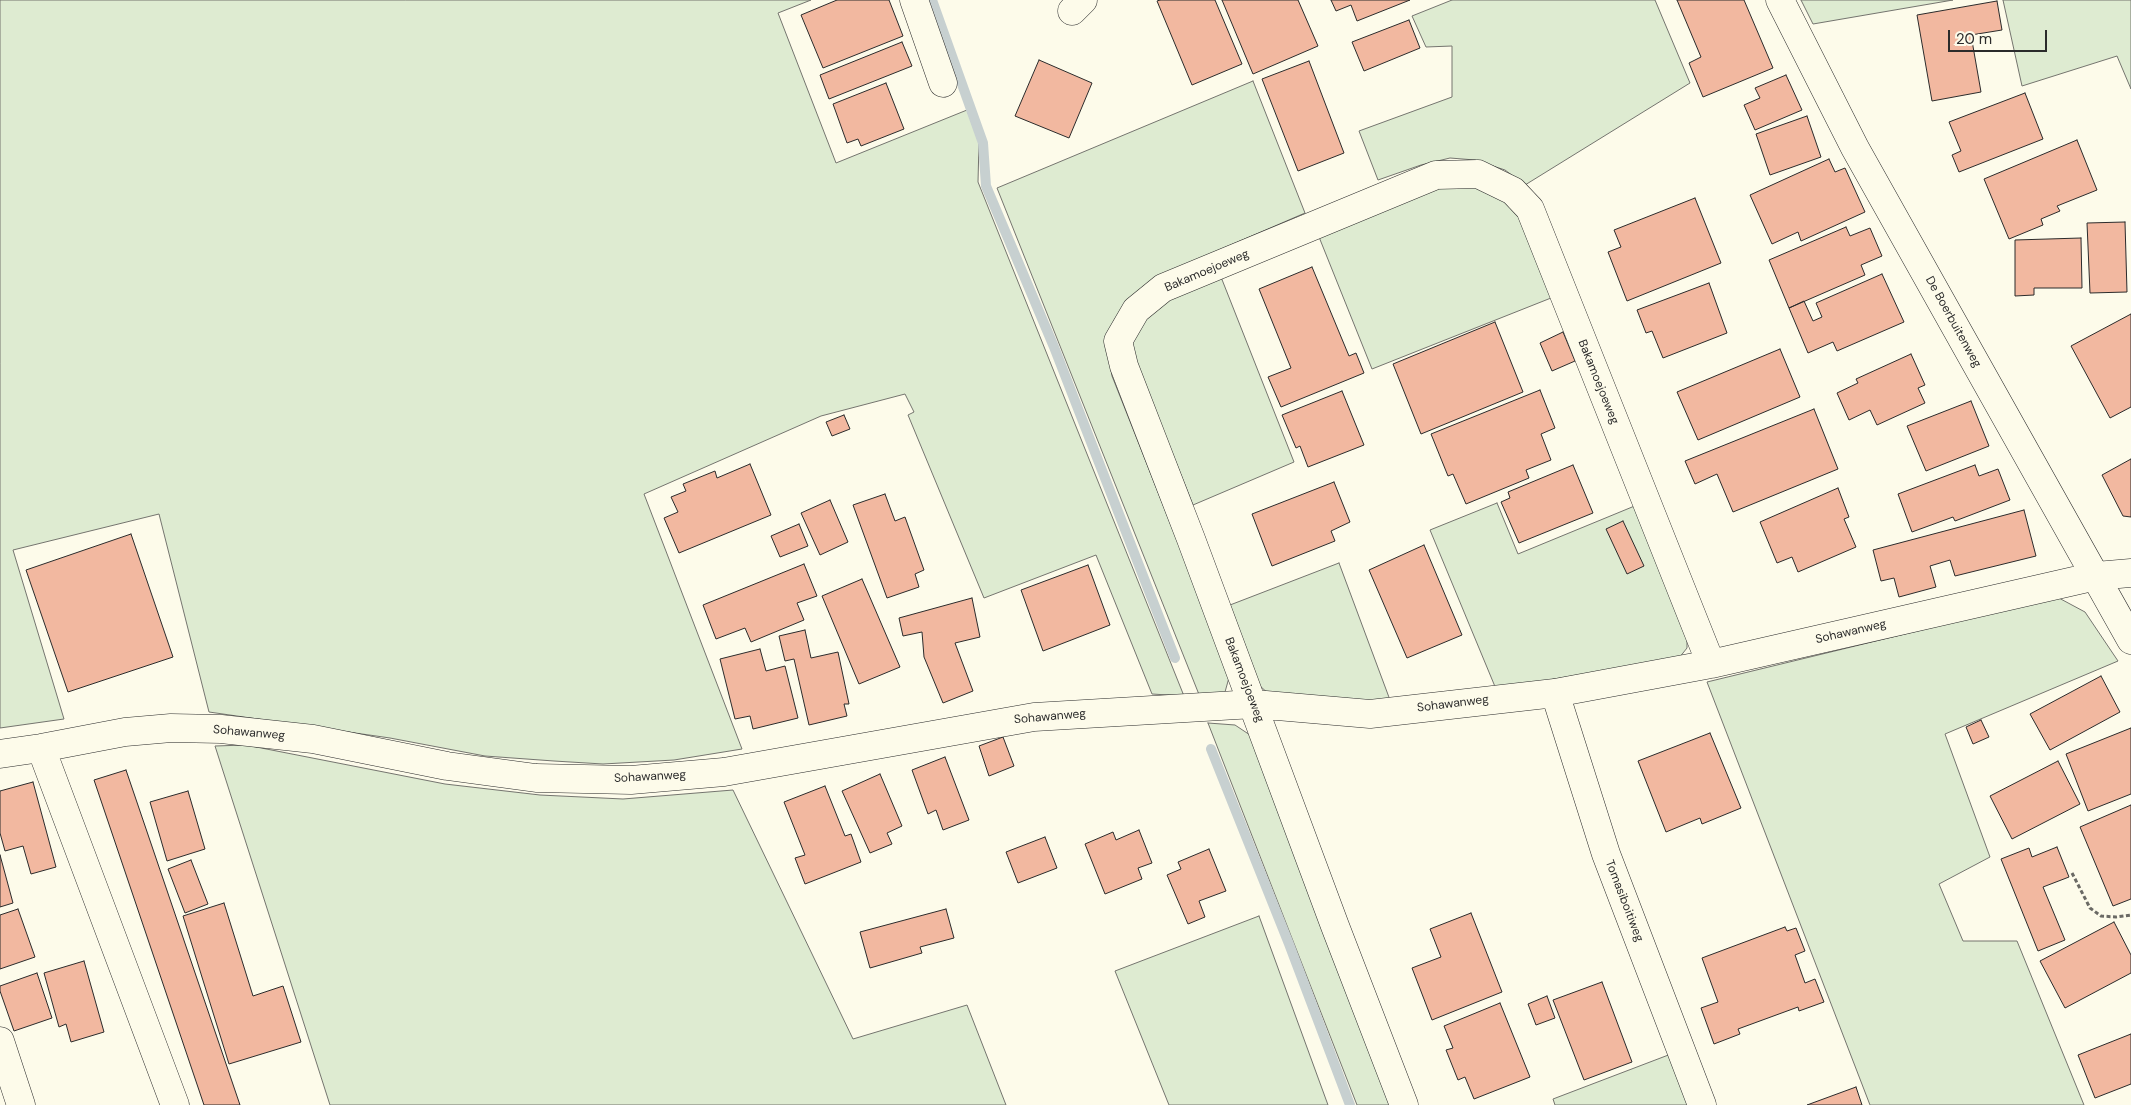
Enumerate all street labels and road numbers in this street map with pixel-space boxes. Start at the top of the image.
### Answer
street label: Bakamoejoeweg [1163,247,1251,295]
street label: De Boerbuitenweg [1922,274,1984,370]
street label: Bakamoejoeweg [1574,338,1622,426]
street label: Sohawanweg [1814,617,1888,647]
street label: Bakamoejoeweg [1221,635,1267,725]
street label: Sohawanweg [1416,692,1490,716]
street label: Sohawanweg [1013,707,1087,727]
street label: Sohawanweg [212,723,286,743]
street label: Sohawanweg [614,768,686,786]
street label: Tomasiboitiweg [1602,858,1646,944]

